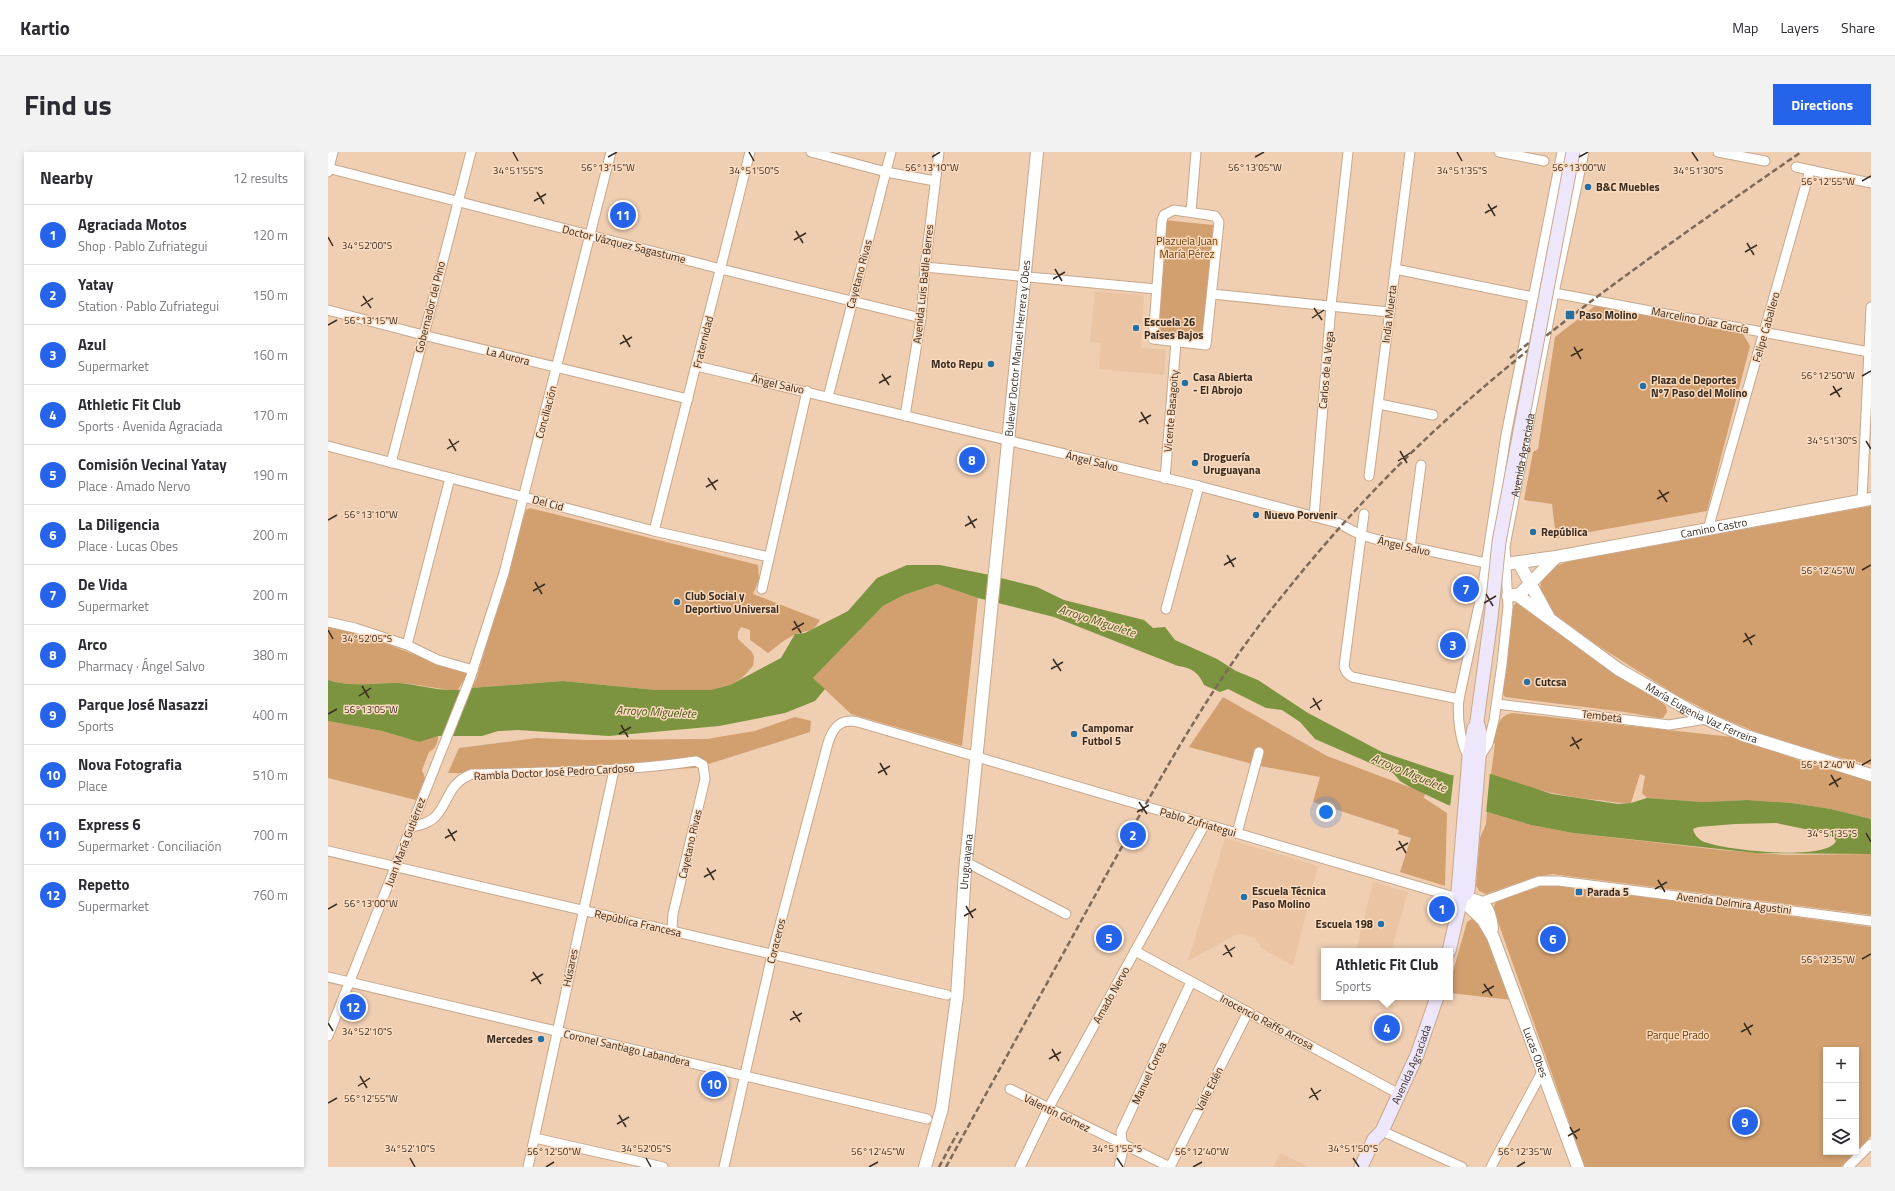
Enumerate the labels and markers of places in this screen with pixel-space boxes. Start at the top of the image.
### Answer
place label: B&C Muebles [1596,179,1660,195]
marker: B&C Muebles [1583,182,1593,192]
pin: 11 [610,200,636,230]
place label: Paso Molino [1579,307,1638,323]
marker: Paso Molino [1564,309,1576,321]
place label: Escuela 26 Países Bajos [1144,314,1204,343]
marker: Escuela 26 Países Bajos [1131,323,1141,333]
place label: Moto Repu [931,356,983,372]
marker: Moto Repu [986,359,996,369]
place label: Casa Abierta - El Abrojo [1193,369,1253,398]
place label: Plaza de Deportes Nº7 Paso del Molino [1651,372,1747,401]
marker: Casa Abierta - El Abrojo [1180,378,1190,388]
marker: Plaza de Deportes Nº7 Paso del Molino [1638,381,1648,391]
pin: 8 [959,445,985,475]
place label: Droguería Uruguayana [1203,449,1261,478]
marker: Droguería Uruguayana [1190,458,1200,468]
place label: Nuevo Porvenir [1264,507,1337,523]
marker: Nuevo Porvenir [1251,510,1261,520]
place label: República [1541,524,1588,540]
marker: República [1528,527,1538,537]
pin: 7 [1453,574,1479,604]
place label: Club Social y Deportivo Universal [685,588,779,617]
marker: Club Social y Deportivo Universal [672,597,682,607]
pin: 3 [1440,630,1466,660]
place label: Cutcsa [1535,674,1567,690]
marker: Cutcsa [1522,677,1532,687]
place label: Campomar Futbol 5 [1082,720,1134,749]
marker: Campomar Futbol 5 [1069,729,1079,739]
pin: 2 [1120,820,1146,850]
place label: Escuela Técnica Paso Molino [1252,883,1326,912]
place label: Parada 5 [1587,884,1629,900]
marker: Parada 5 [1574,887,1584,897]
marker: Escuela Técnica Paso Molino [1239,892,1249,902]
pin: 1 [1429,894,1455,924]
place label: Escuela 198 [1316,916,1373,932]
marker: Escuela 198 [1376,919,1386,929]
pin: 5 [1096,923,1122,953]
pin: 6 [1540,924,1566,954]
pin: 12 [340,992,366,1022]
pin: 4 [1374,1013,1400,1043]
place label: Mercedes [487,1031,533,1047]
marker: Mercedes [536,1034,546,1044]
pin: 10 [701,1069,727,1099]
pin: 9 [1732,1107,1758,1137]

